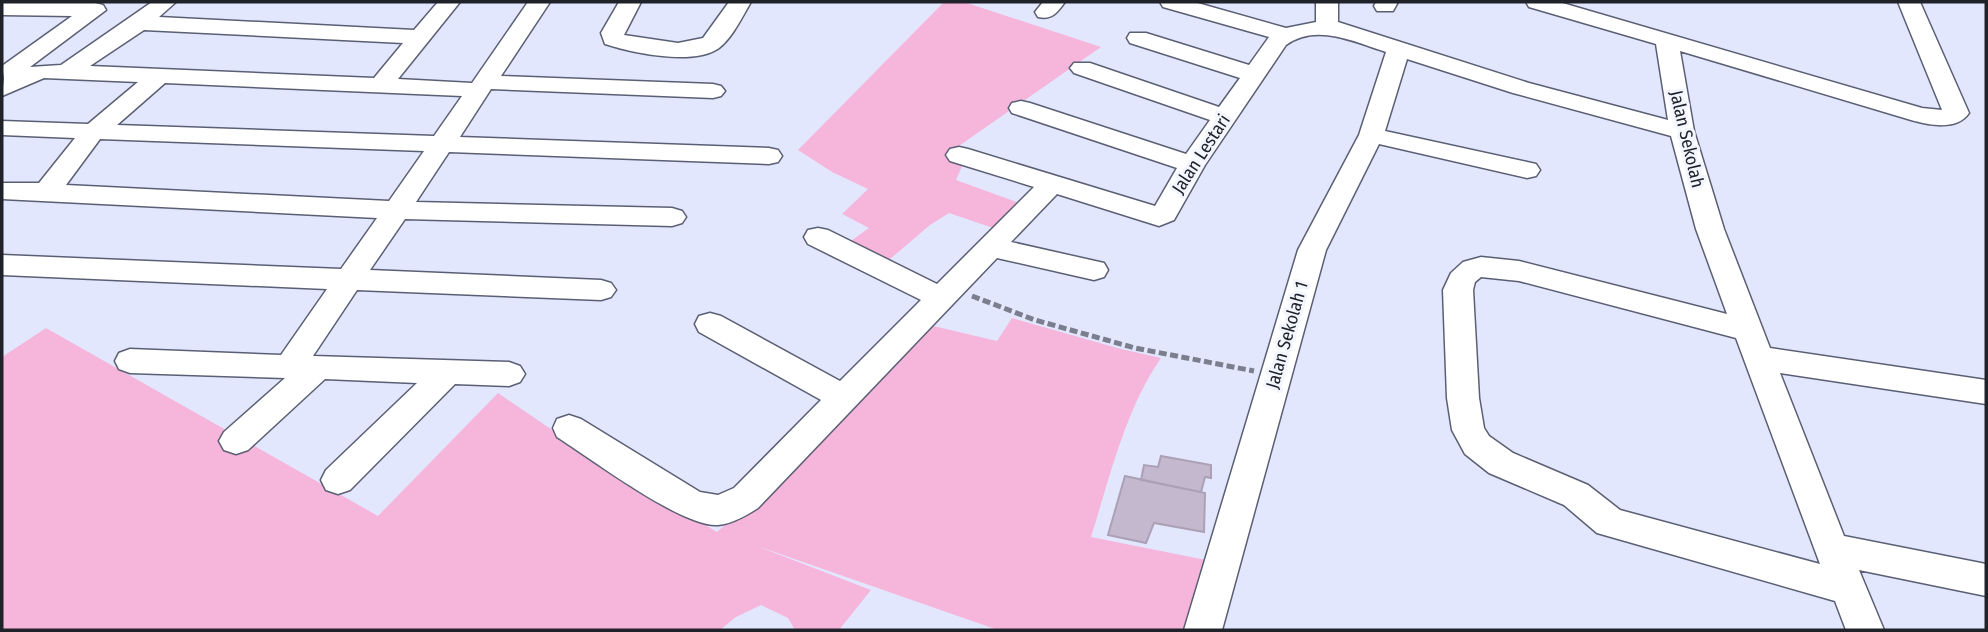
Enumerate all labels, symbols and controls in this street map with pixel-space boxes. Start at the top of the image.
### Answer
street label: Jalan Sekolah [1665,88,1709,190]
street label: Jalan Lestari [1167,110,1235,198]
street label: Jalan Sekolah 1 [1261,279,1313,391]

